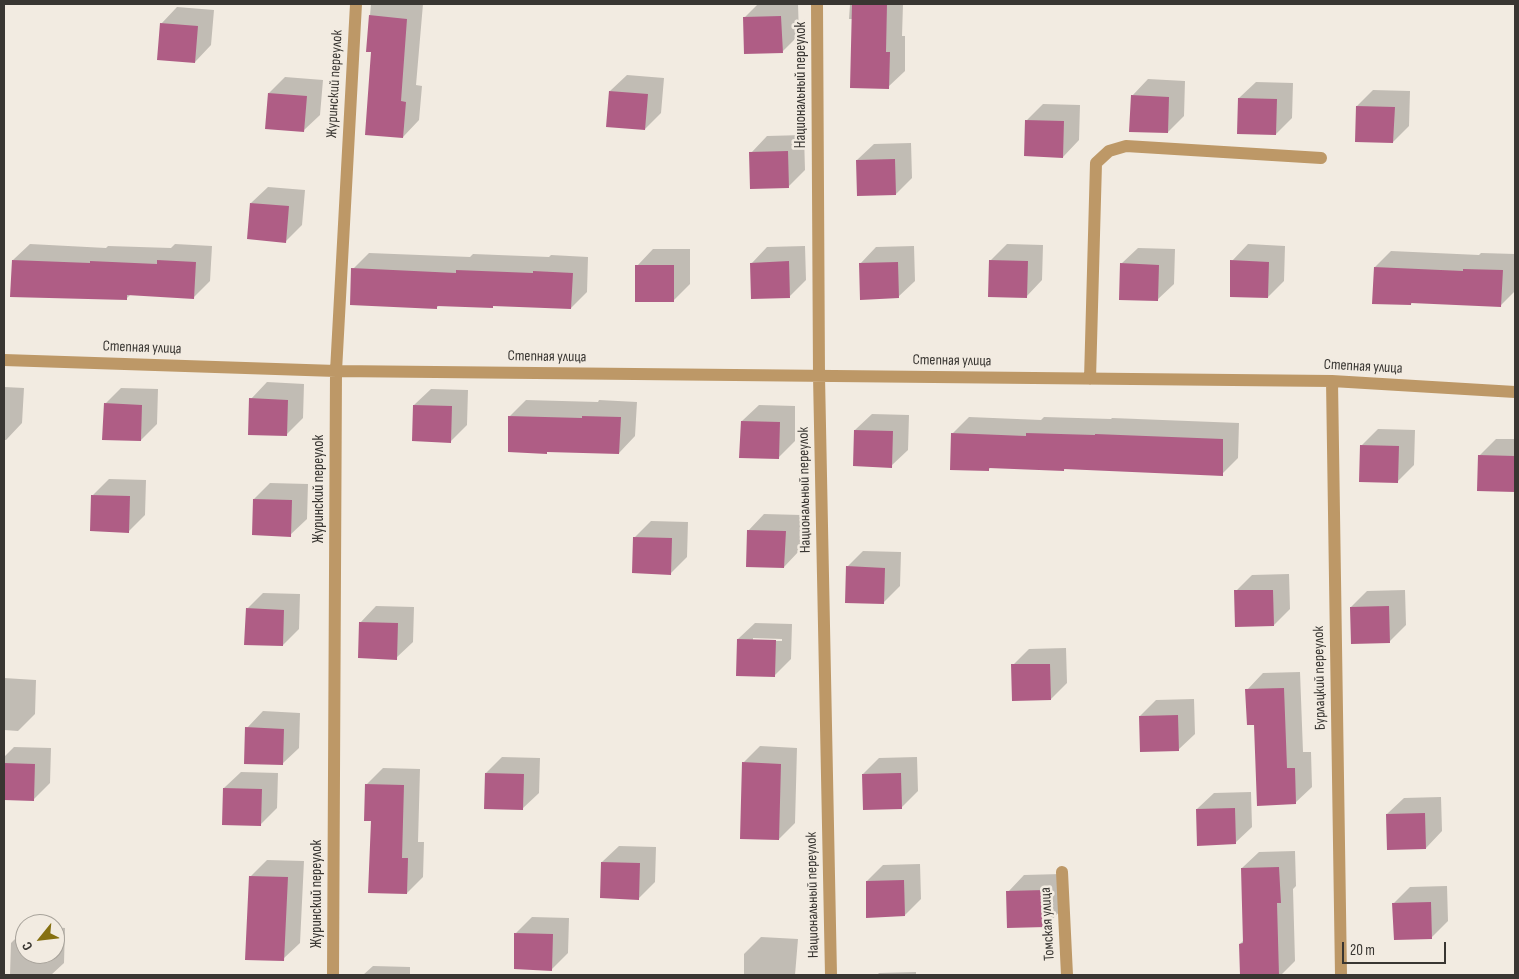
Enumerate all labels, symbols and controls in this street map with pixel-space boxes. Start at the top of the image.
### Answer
street label: Национальный переулок [792,22,810,148]
street label: Журинский переулок [323,29,347,139]
street label: Степная улица [102,338,182,358]
street label: Степная улица [507,347,587,367]
street label: Степная улица [912,351,992,371]
street label: Степная улица [1323,356,1403,378]
street label: Национальный переулок [795,427,815,553]
street label: Журинский переулок [310,435,328,543]
street label: Бурлацкий переулок [1310,626,1330,730]
street label: Национальный переулок [803,832,823,958]
street label: Журинский переулок [308,840,326,948]
street label: Томская улица [1037,887,1059,961]
north arrow [15,914,65,964]
scale bar [1344,932,1448,964]
text: С [18,939,36,953]
text: 20 m [1350,941,1375,960]

